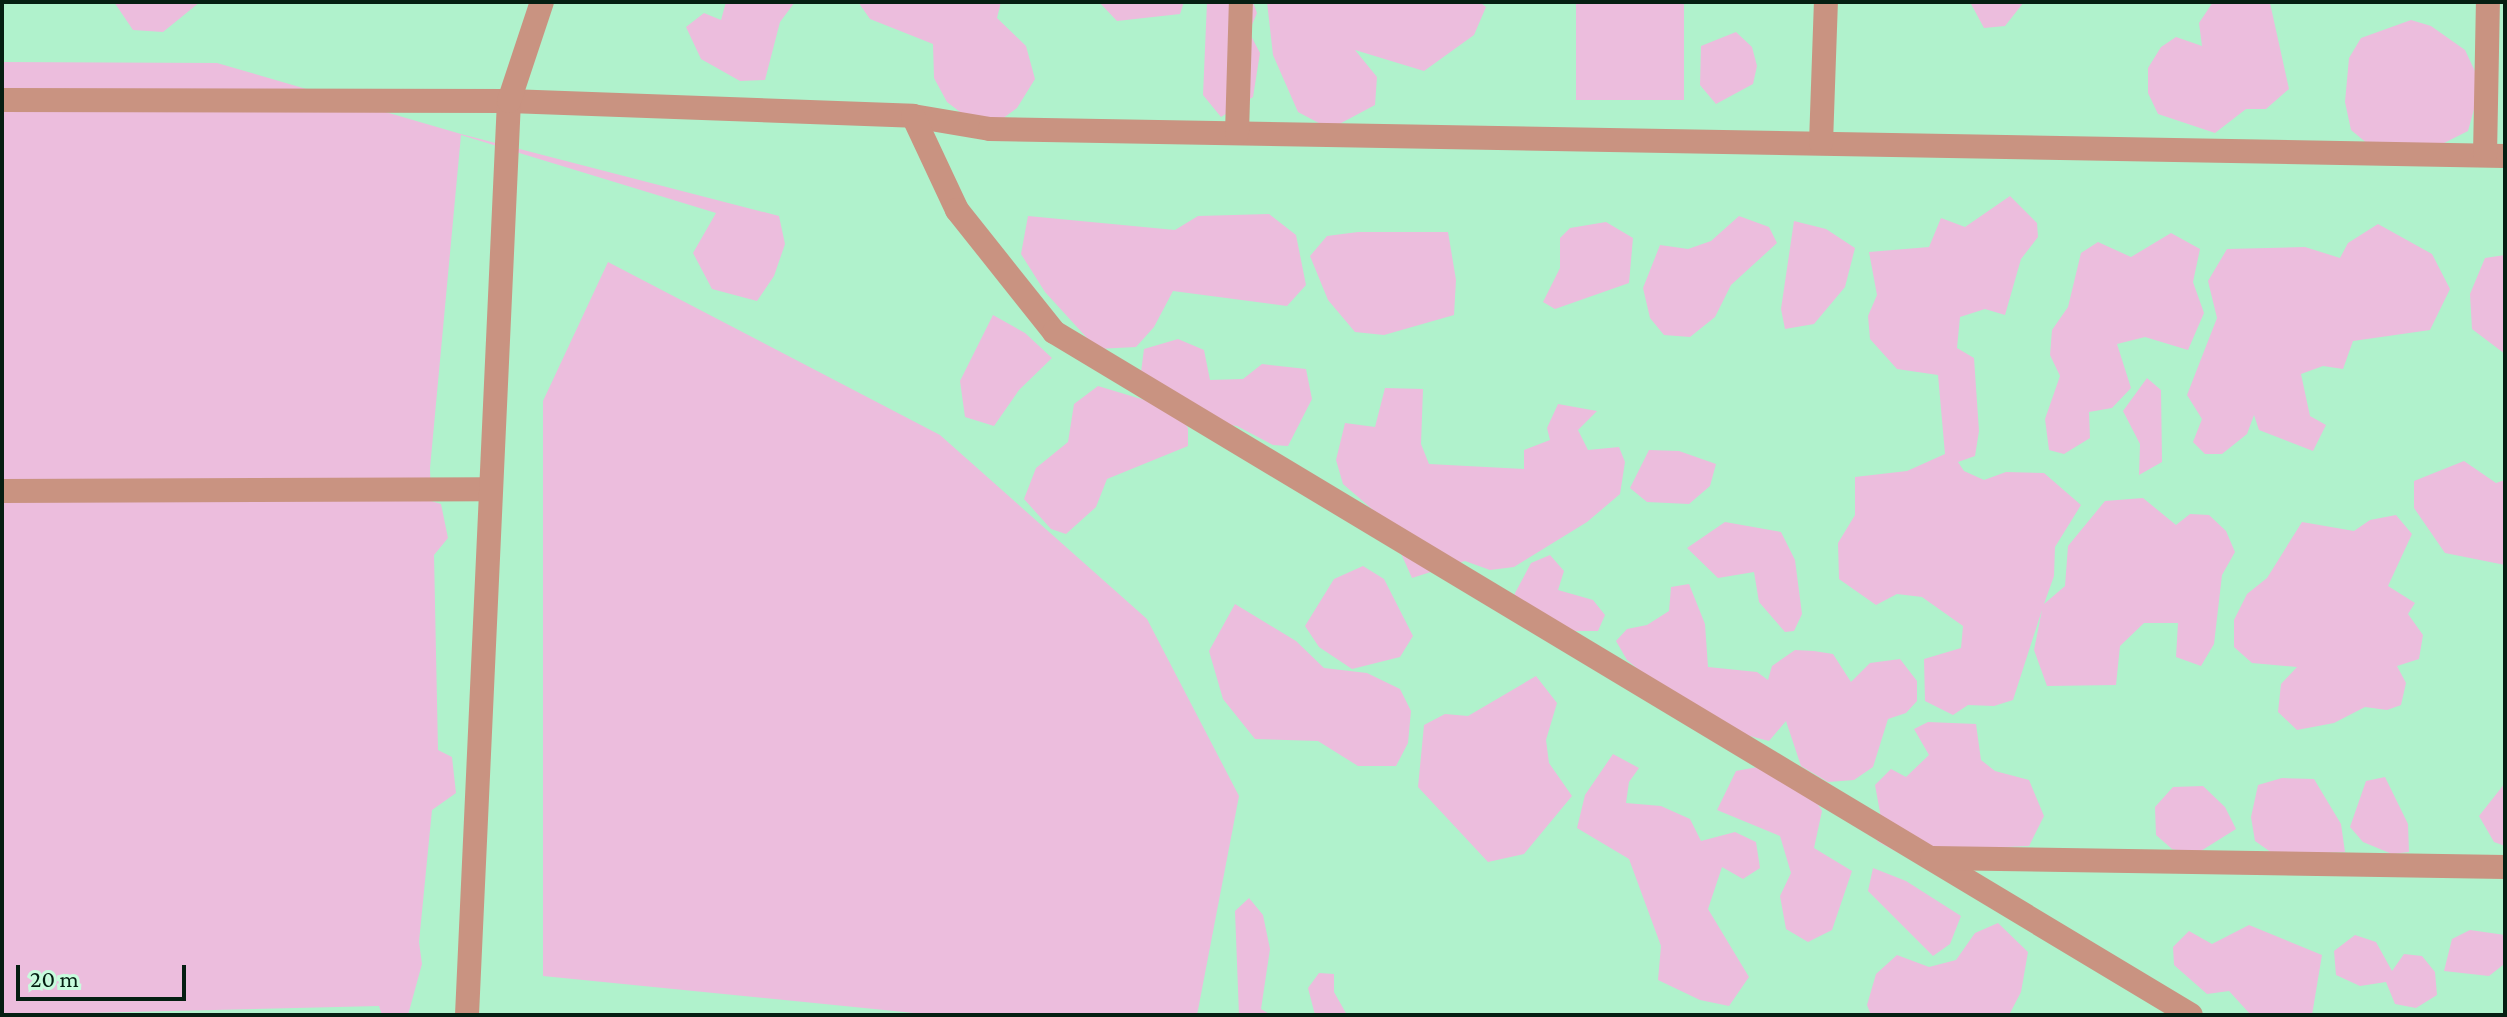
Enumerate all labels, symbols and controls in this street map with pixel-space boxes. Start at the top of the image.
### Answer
scale bar [20,949,190,999]
text: 20 m [30,965,79,992]

